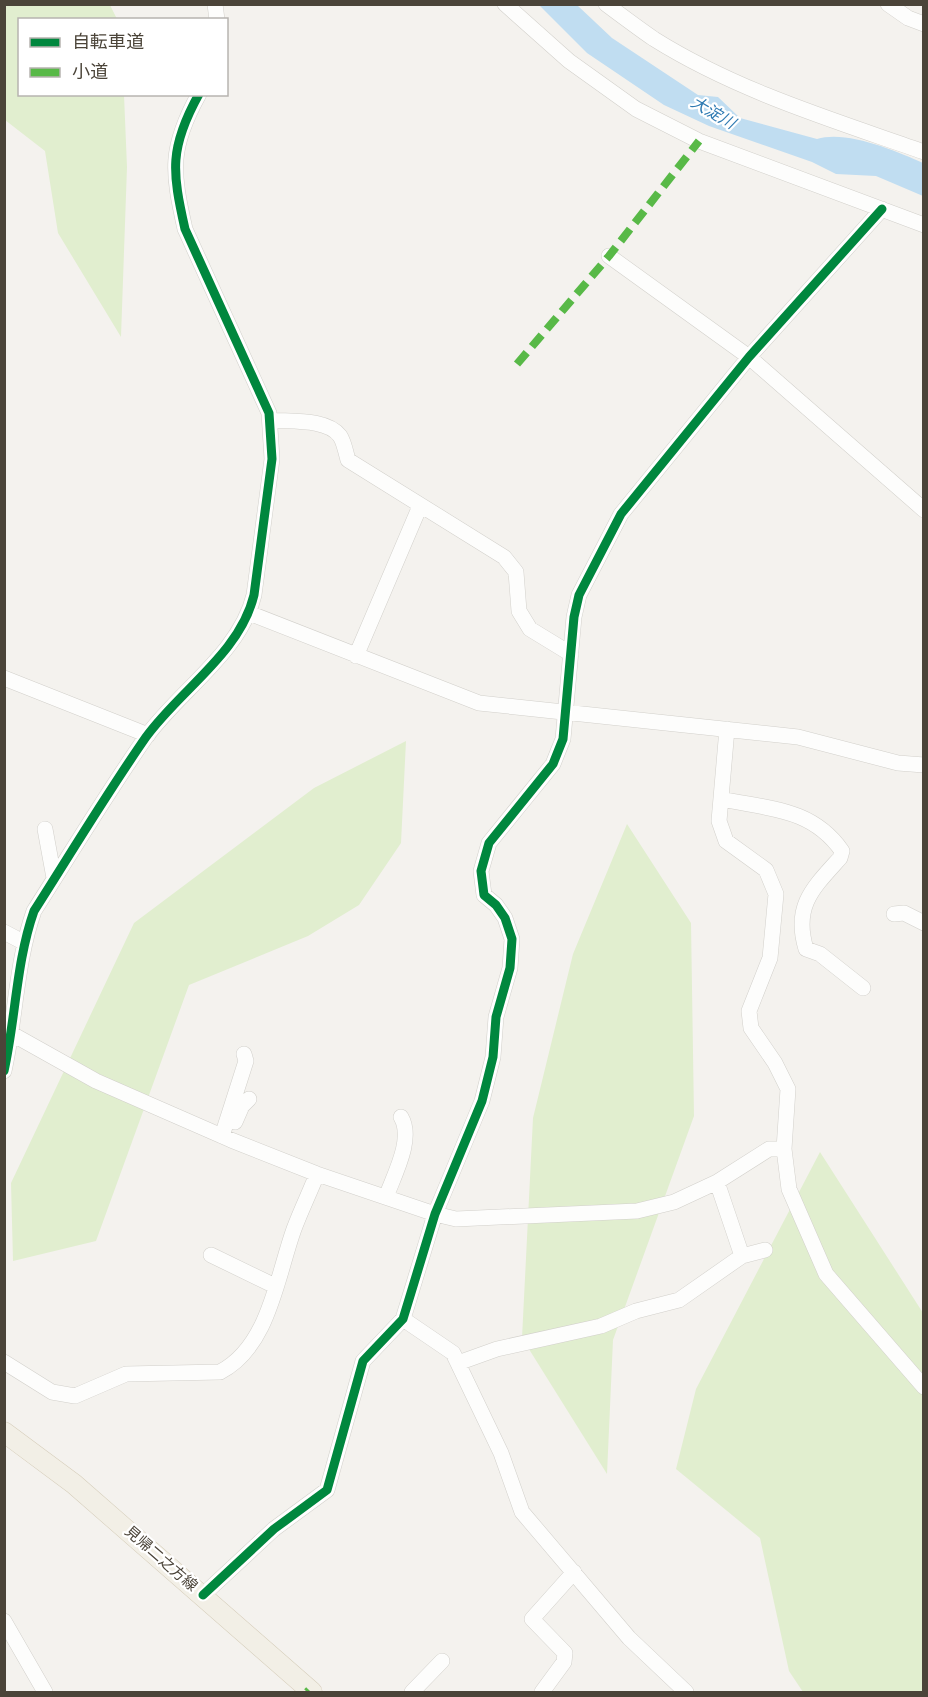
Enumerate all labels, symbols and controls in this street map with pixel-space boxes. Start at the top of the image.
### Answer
legend [18,18,228,96]
text: 自転車道 [72,30,144,55]
text: 小道 [72,60,108,85]
water label: 大淀川 [687,91,741,136]
street label: 見帰二之方線 [120,1522,202,1596]

